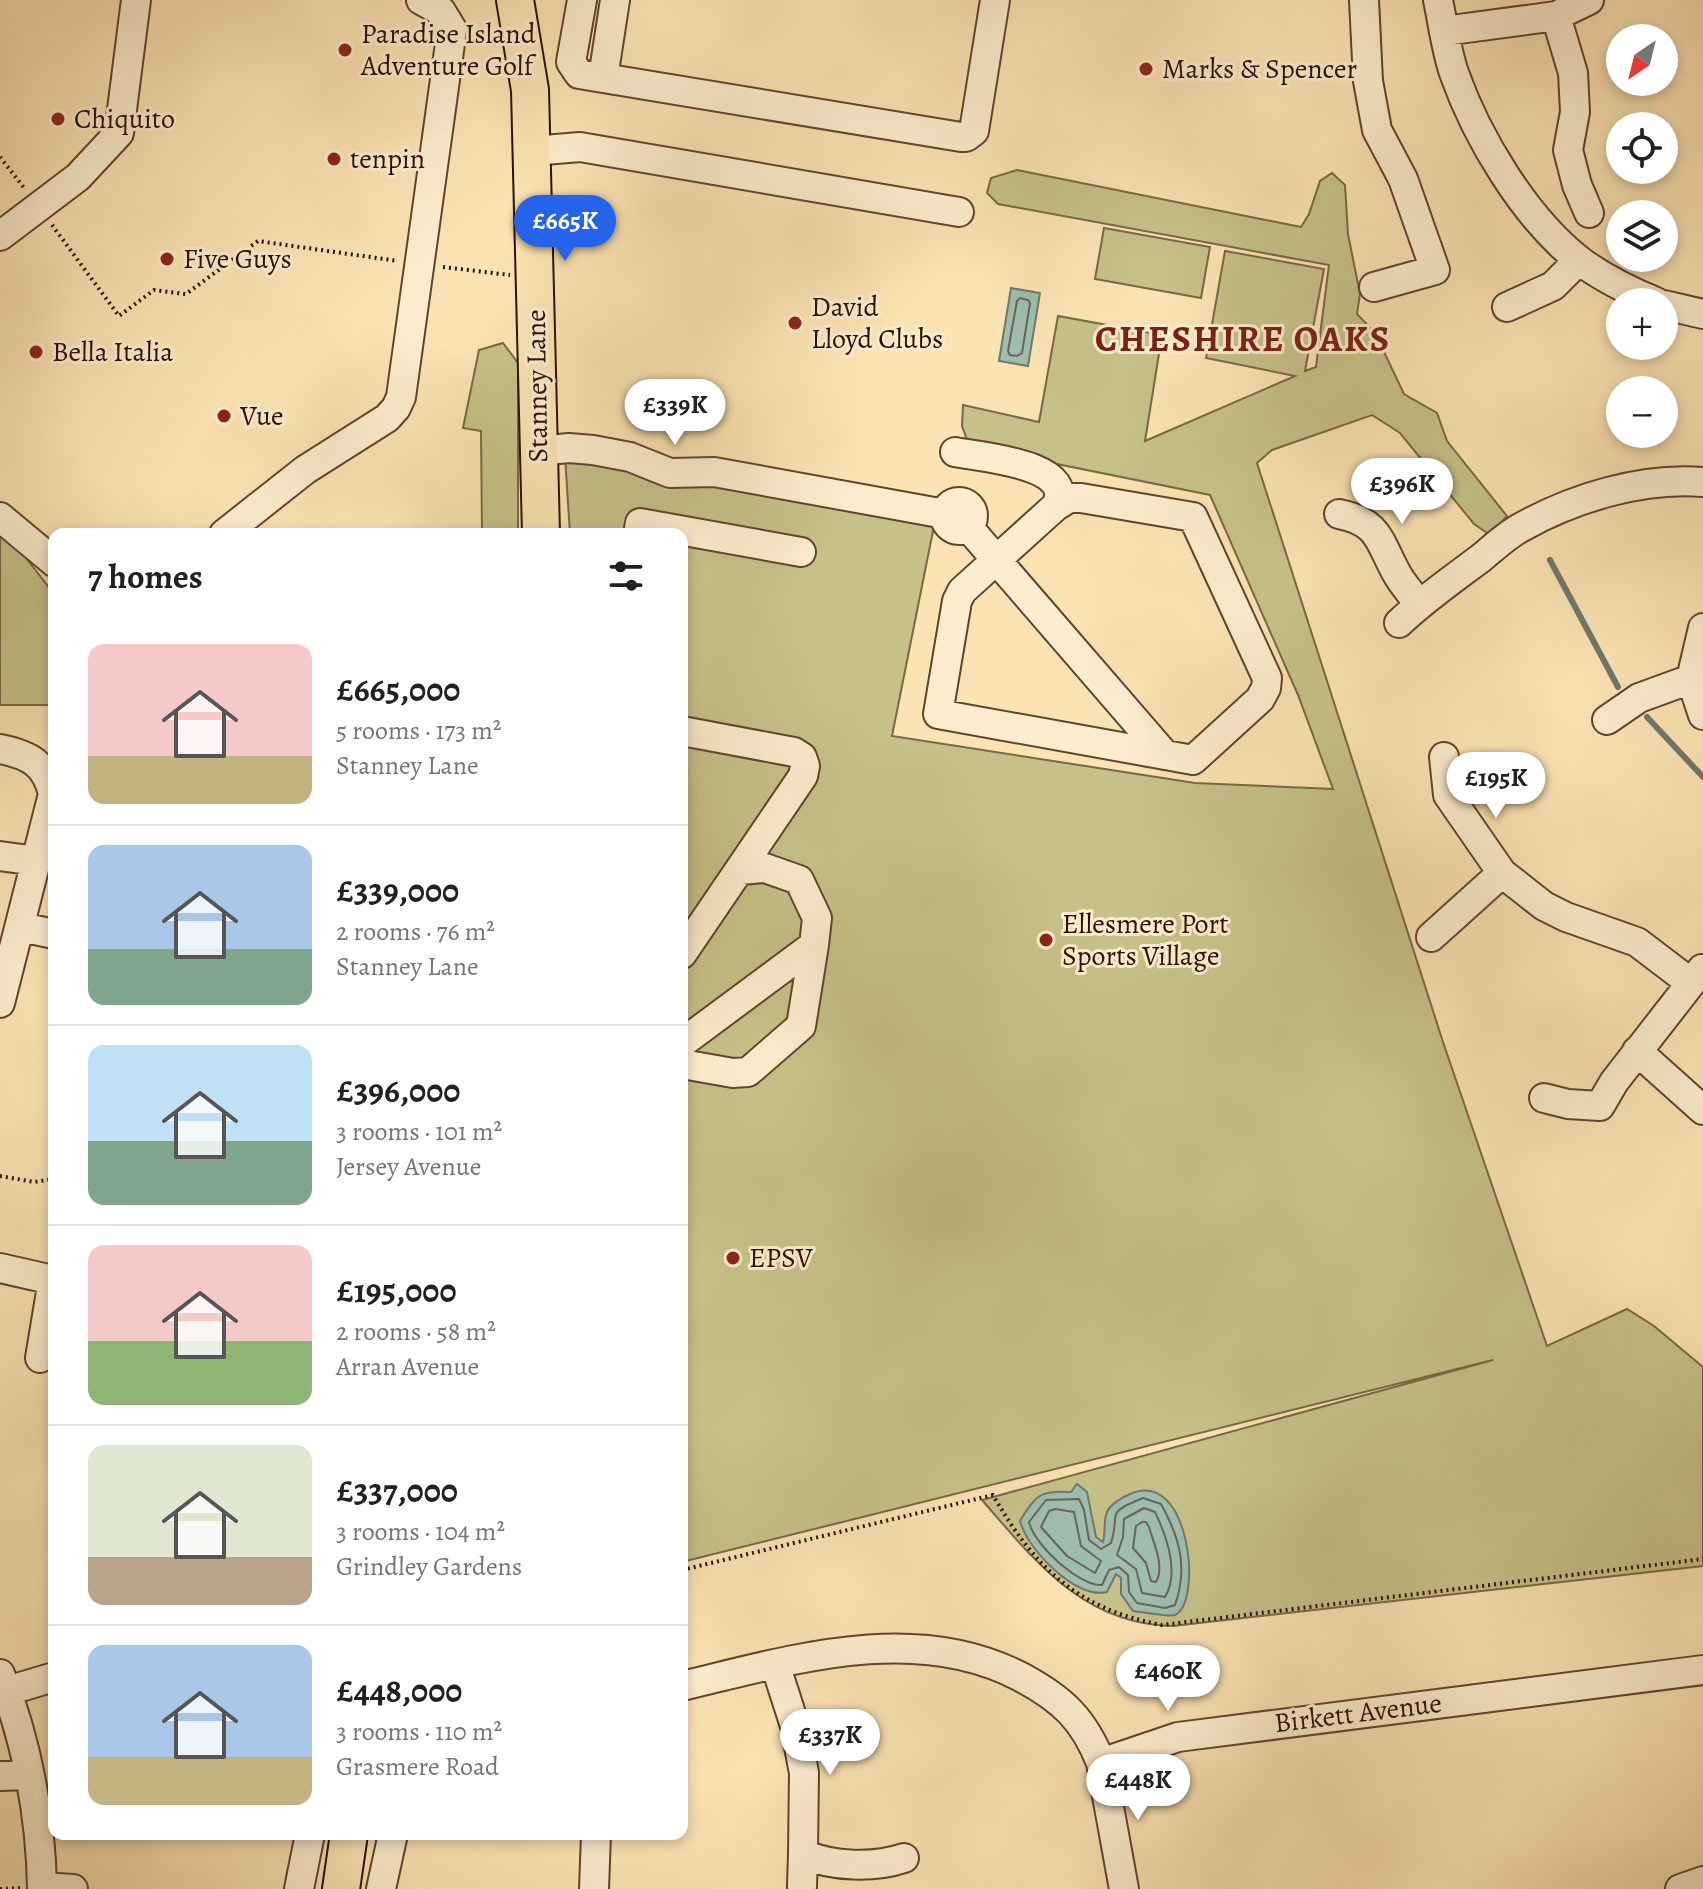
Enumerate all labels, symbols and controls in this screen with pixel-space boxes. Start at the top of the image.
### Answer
place label: Paradise Island Adventure Golf [360,15,537,85]
north arrow [1606,24,1678,96]
map controls [1606,24,1678,448]
marker: Paradise Island Adventure Golf [336,41,354,59]
place label: Marks & Spencer [1162,50,1358,88]
marker: Marks & Spencer [1137,60,1155,78]
place label: Chiquito [74,100,175,138]
marker: Chiquito [49,110,67,128]
button: locate [1606,112,1678,184]
place label: tenpin [350,140,425,178]
marker: tenpin [325,150,343,168]
pin: £665K [509,195,621,263]
button: layers [1606,200,1678,272]
text: £665K [532,203,598,238]
place label: Five Guys [183,240,292,278]
marker: Five Guys [158,250,176,268]
place label: David Lloyd Clubs [811,288,943,358]
button: + [1606,288,1678,360]
street label: Stanney Lane [517,309,557,463]
marker: David Lloyd Clubs [786,314,804,332]
district label: CHESHIRE OAKS [1095,314,1391,363]
place label: Bella Italia [52,333,173,371]
marker: Bella Italia [27,343,45,361]
button: − [1606,376,1678,448]
pin: £339K [619,379,731,447]
text: £339K [643,387,707,422]
place label: Vue [239,397,284,435]
marker: Vue [215,407,233,425]
pin: £396K [1346,458,1458,526]
text: £396K [1369,466,1435,501]
text: 7 homes [88,553,203,600]
icon: filters [604,554,648,598]
text: £665,000 [336,666,460,713]
icon: home [152,676,248,772]
text: 5 rooms · 173 m² [336,713,501,748]
text: Stanney Lane [336,748,479,783]
pin: £195K [1440,752,1552,820]
text: £195K [1464,760,1528,795]
text: £339,000 [336,867,459,914]
icon: home [152,877,248,973]
place label: Ellesmere Port Sports Village [1062,905,1228,975]
text: 2 rooms · 76 m² [336,914,495,949]
marker: Ellesmere Port Sports Village [1037,931,1055,949]
text: Stanney Lane [336,949,479,984]
text: £396,000 [336,1067,460,1114]
icon: home [152,1077,248,1173]
text: 3 rooms · 101 m² [336,1114,502,1149]
text: Jersey Avenue [336,1149,481,1184]
place label: EPSV [749,1239,814,1277]
marker: EPSV [724,1249,742,1267]
text: £195,000 [336,1267,457,1314]
icon: home [152,1277,248,1373]
text: 2 rooms · 58 m² [336,1314,496,1349]
text: Arran Avenue [336,1349,479,1384]
text: £337,000 [336,1467,458,1514]
icon: home [152,1477,248,1573]
text: 3 rooms · 104 m² [336,1514,505,1549]
text: Grindley Gardens [336,1549,522,1584]
pin: £460K [1112,1645,1224,1713]
text: £460K [1134,1653,1202,1688]
text: £448,000 [336,1667,462,1714]
icon: home [152,1677,248,1773]
street label: Birkett Avenue [1272,1684,1444,1742]
pin: £337K [774,1709,886,1777]
text: 3 rooms · 110 m² [336,1714,502,1749]
text: £337K [798,1717,862,1752]
text: Grasmere Road [336,1749,499,1784]
pin: £448K [1082,1754,1194,1822]
text: £448K [1104,1762,1172,1797]

